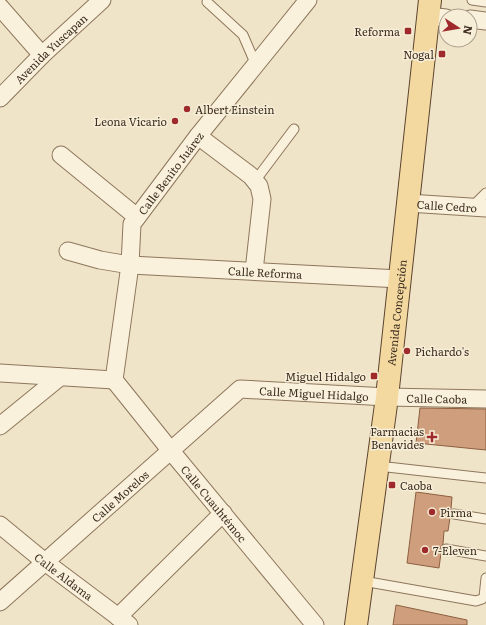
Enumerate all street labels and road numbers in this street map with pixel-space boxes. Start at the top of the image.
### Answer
street label: Avenida Yuscapan [11,10,90,87]
street label: Calle Benito Juárez [134,127,207,218]
street label: Calle Cedro [416,196,478,215]
street label: Avenida Concepción [382,259,410,367]
street label: Calle Reforma [228,262,303,282]
street label: Calle Miguel Hidalgo [259,382,369,404]
street label: Calle Caoba [406,389,468,407]
street label: Calle Cuauhtémoc [178,462,251,546]
street label: Calle Morelos [88,466,152,525]
street label: Calle Aldama [31,549,97,604]

